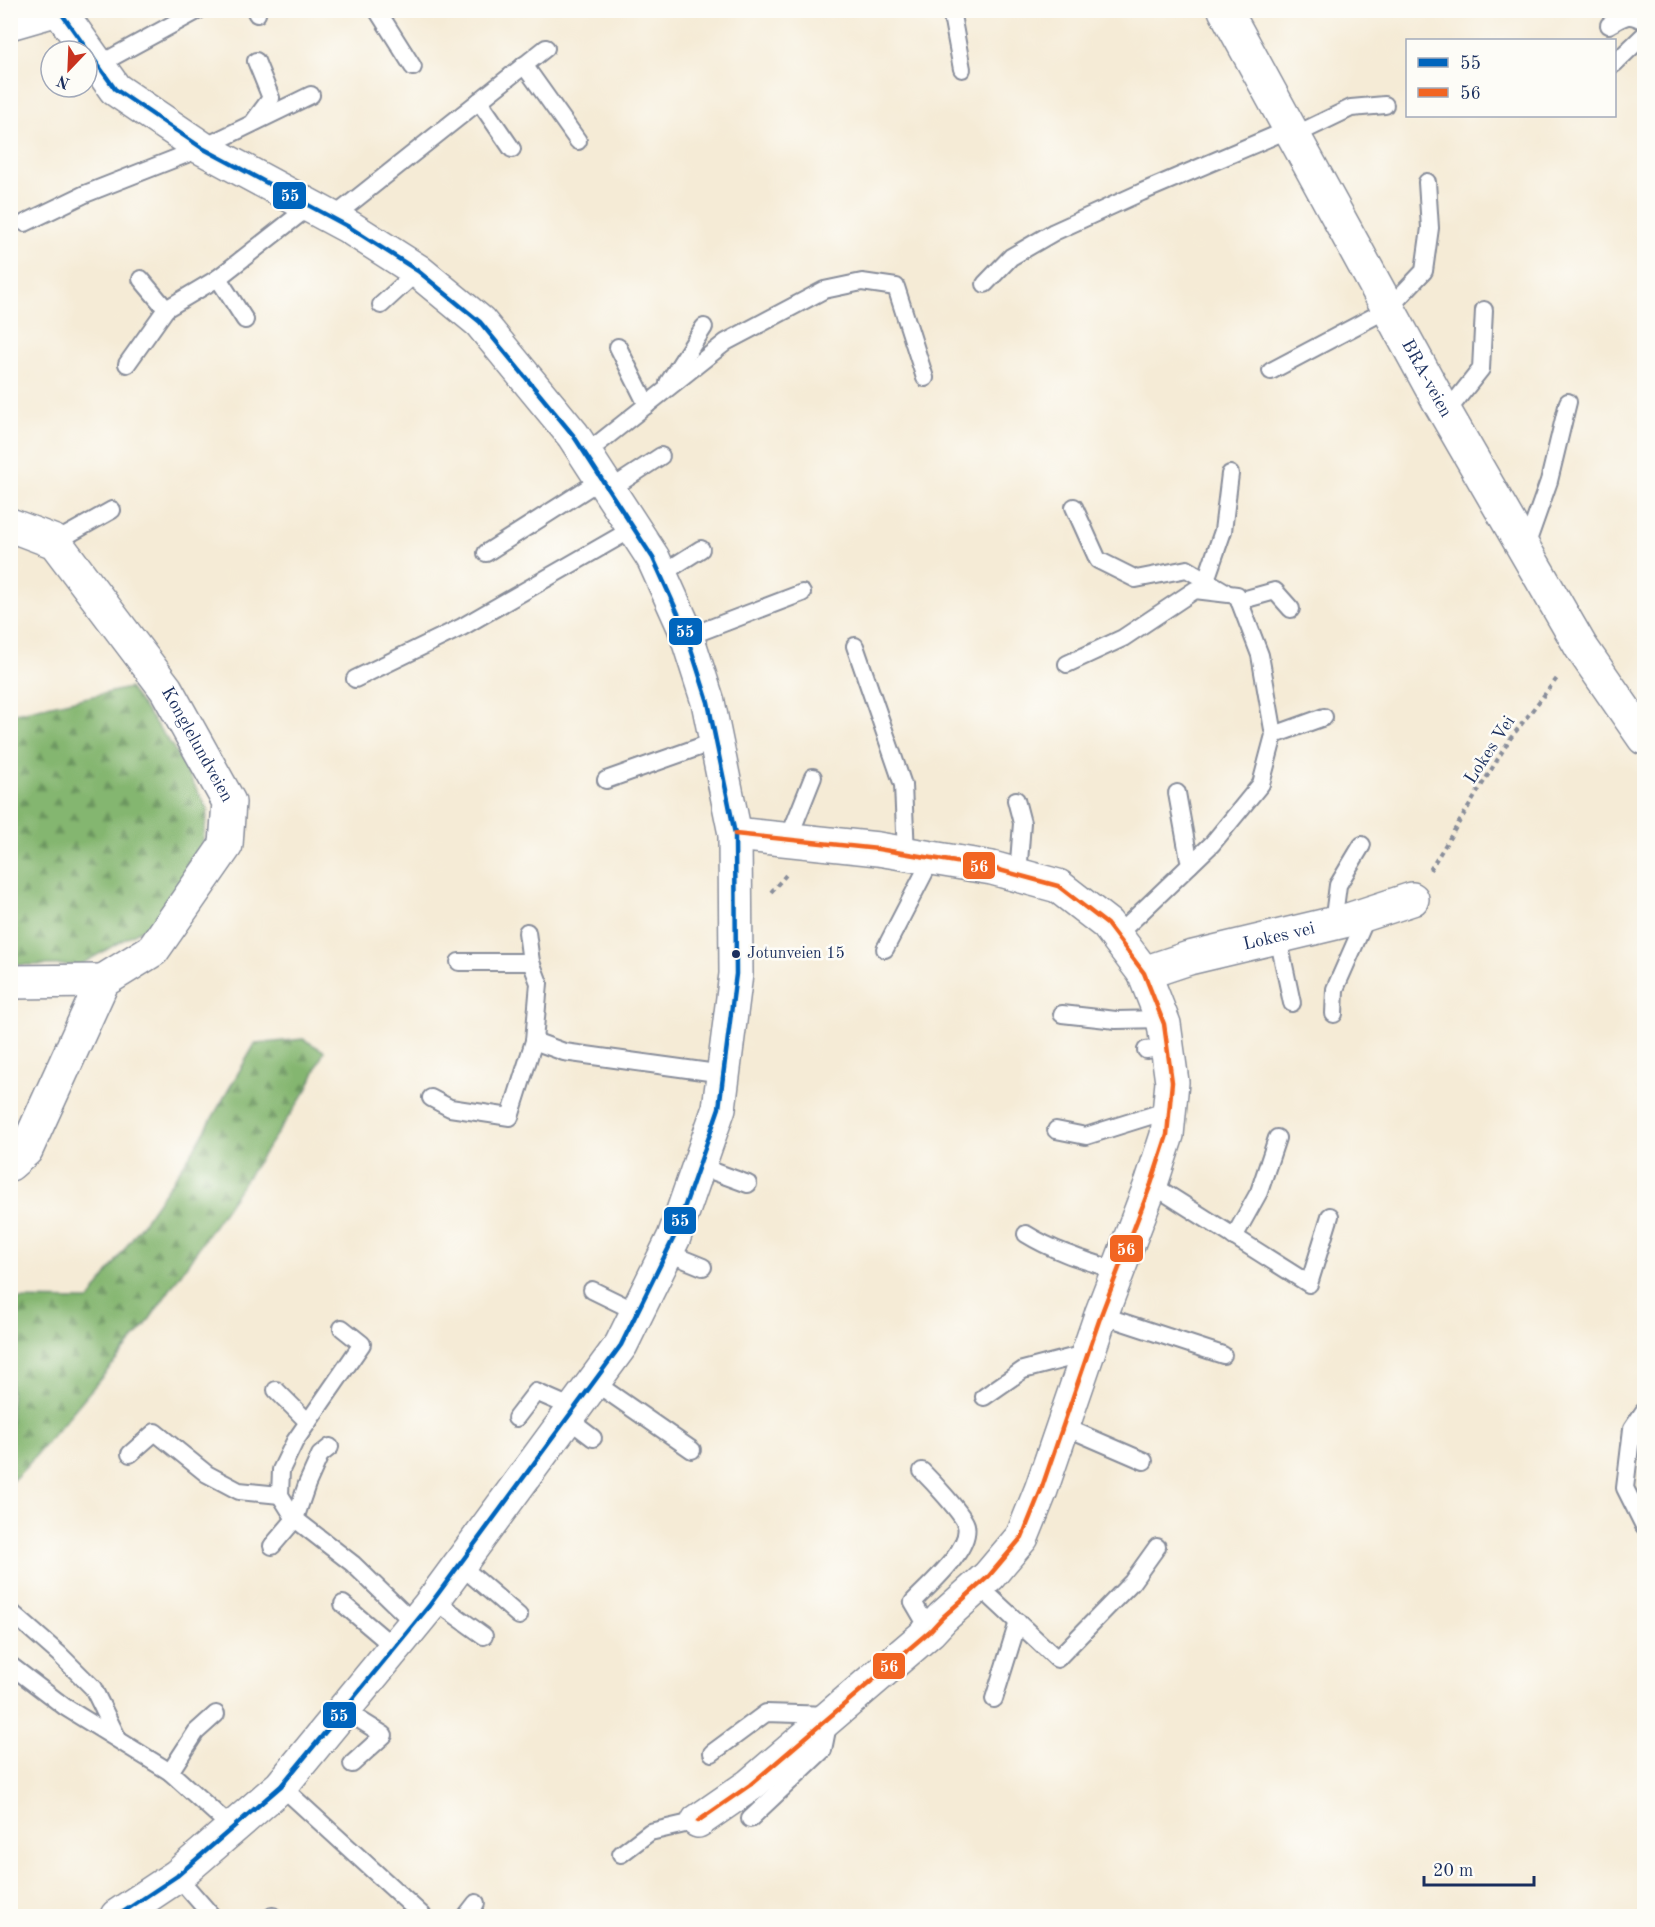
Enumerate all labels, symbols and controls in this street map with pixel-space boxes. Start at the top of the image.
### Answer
north arrow [39,39,99,99]
legend [1406,39,1616,117]
text: 55 [1460,55,1481,73]
text: N [54,71,73,91]
text: 56 [1460,85,1481,103]
line badge: 55 [272,181,307,210]
text: 55 [281,189,299,205]
street label: BRA-veien [1398,337,1455,421]
line badge: 55 [668,617,703,646]
text: 55 [676,625,694,641]
street label: Konglelundveien [158,684,236,805]
street label: Lokes Vei [1462,713,1519,787]
line badge: 56 [962,851,996,880]
text: 56 [970,860,988,876]
street label: Lokes vei [1241,919,1317,954]
place label: Jotunveien 15 [747,946,845,962]
marker: Jotunveien 15 [730,948,742,960]
line badge: 55 [663,1206,697,1235]
text: 55 [671,1214,689,1230]
line badge: 56 [1109,1234,1144,1263]
text: 56 [1117,1243,1135,1259]
line badge: 56 [872,1652,906,1680]
text: 56 [880,1660,898,1676]
line badge: 55 [322,1701,357,1729]
text: 55 [330,1709,348,1725]
scale bar [1424,1849,1534,1887]
text: 20 m [1433,1862,1473,1880]

